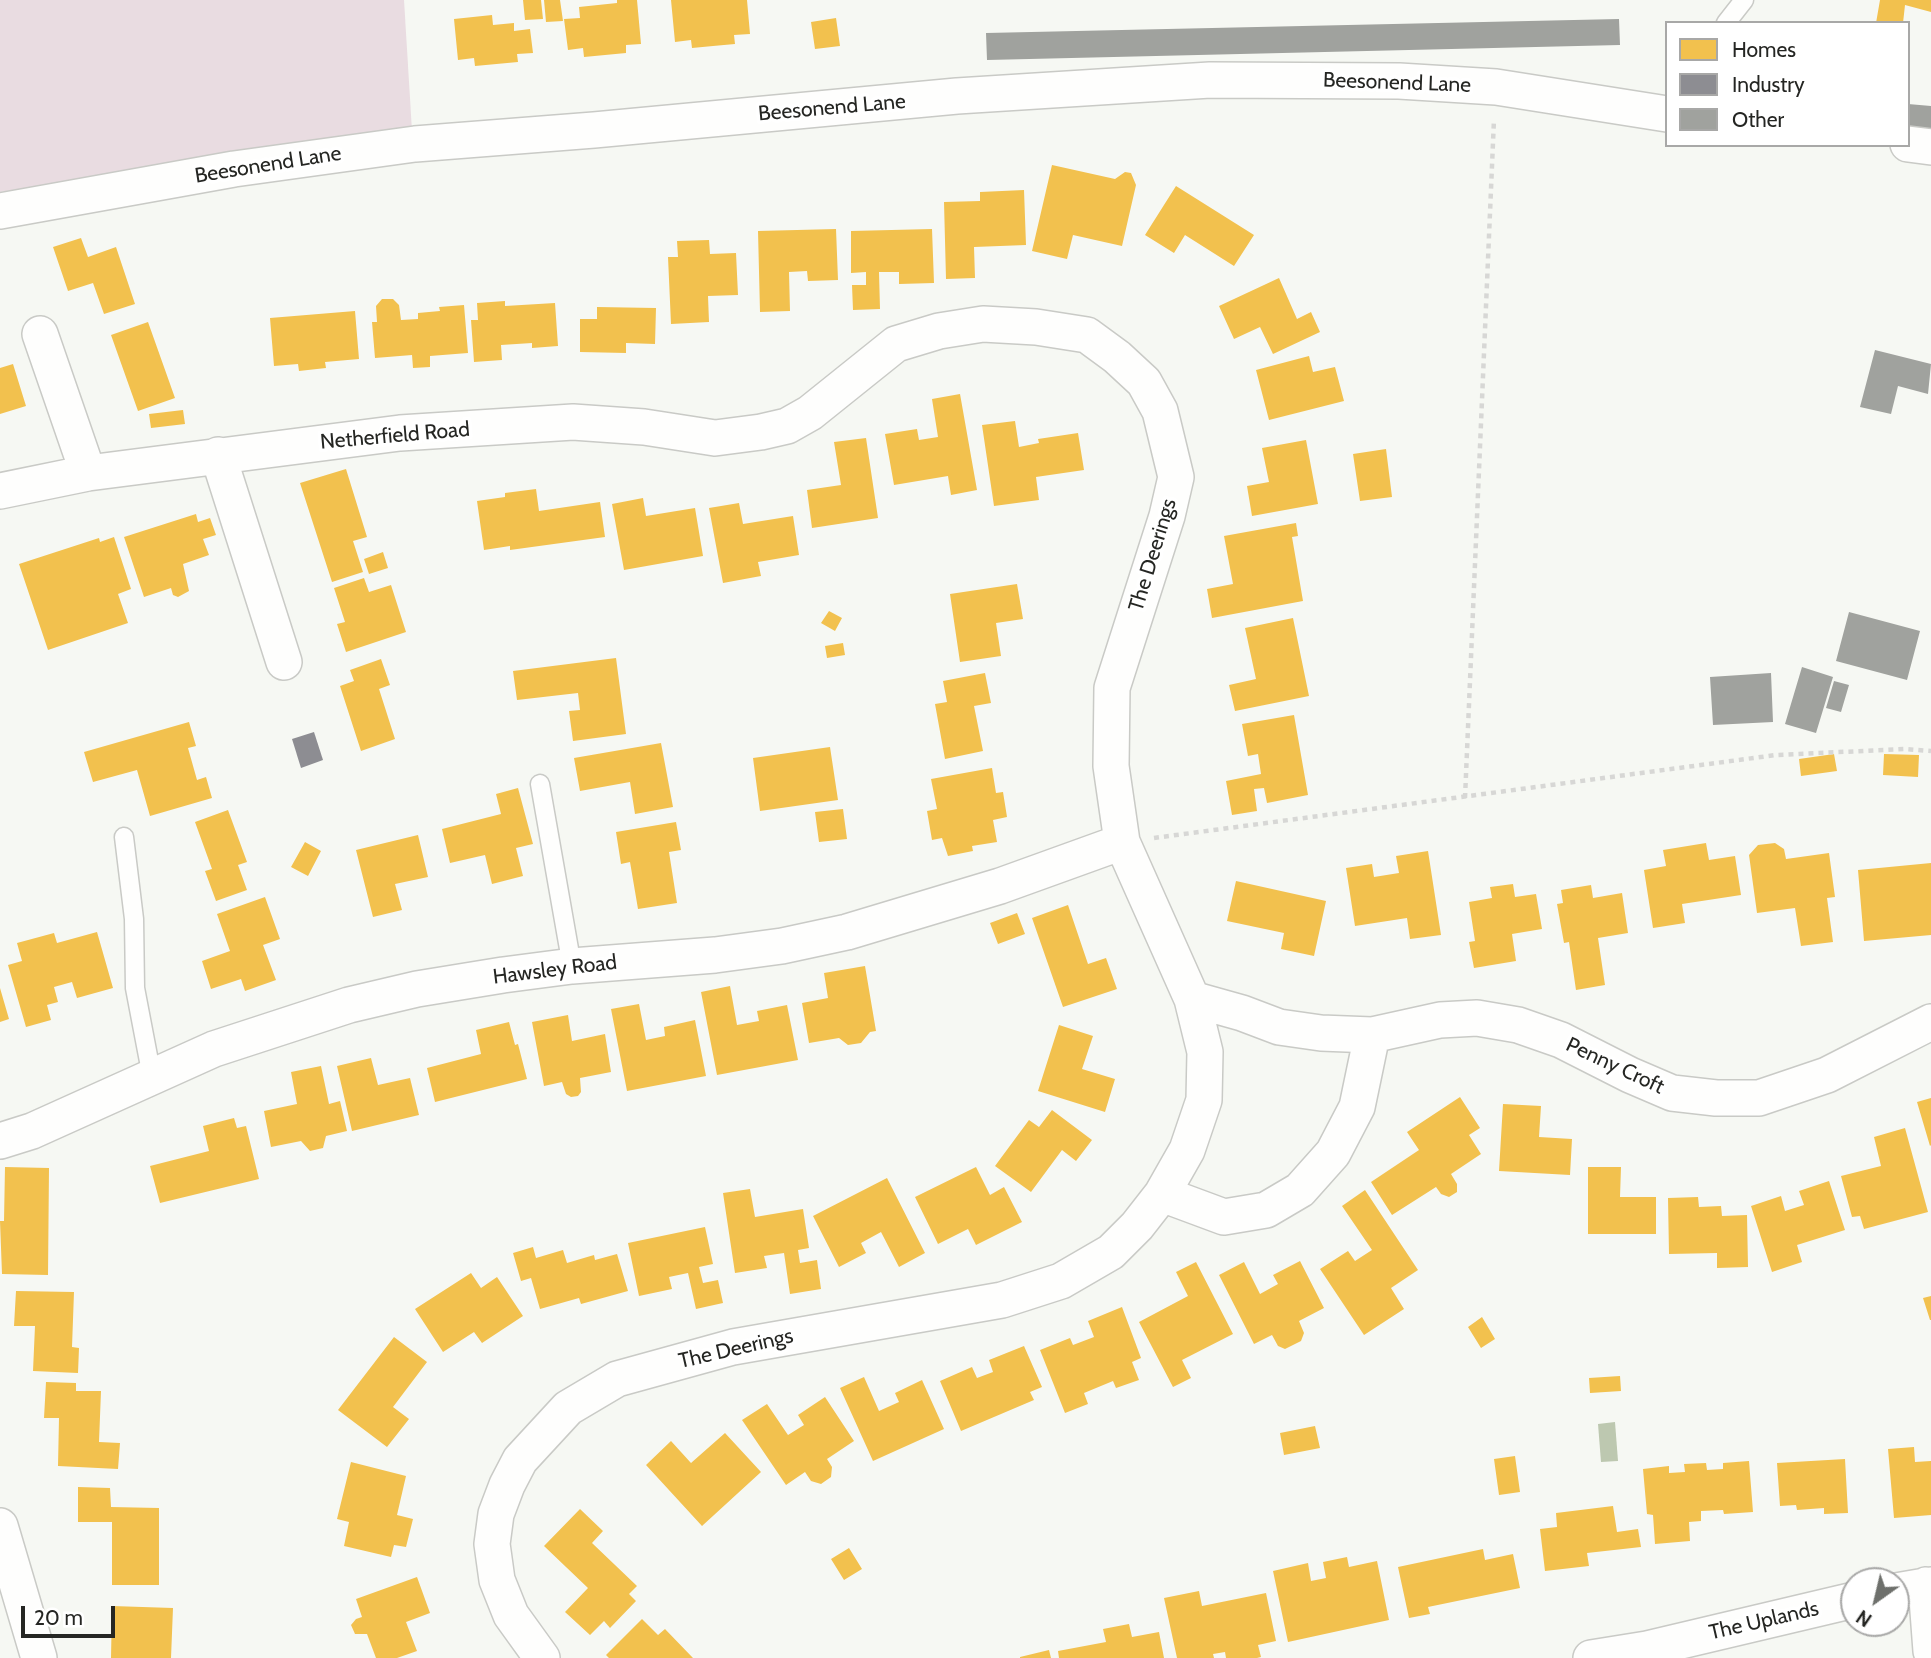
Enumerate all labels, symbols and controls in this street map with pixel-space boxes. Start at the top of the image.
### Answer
legend [1665,21,1910,147]
text: Homes [1732,37,1796,62]
street label: Beesonend Lane [1323,68,1471,98]
text: Industry [1732,72,1805,97]
street label: Beesonend Lane [757,89,907,127]
text: Other [1732,107,1784,132]
street label: Beesonend Lane [193,141,343,189]
street label: Netherfield Road [319,417,471,455]
street label: The Deerings [1124,496,1182,614]
street label: Hawsley Road [492,950,618,990]
street label: Penny Croft [1562,1032,1668,1100]
street label: The Deerings [676,1324,796,1374]
north arrow [1840,1567,1910,1637]
scale bar [24,1592,119,1636]
street label: The Uplands [1707,1596,1821,1646]
text: 20 m [34,1605,83,1630]
text: N [1852,1605,1876,1631]

